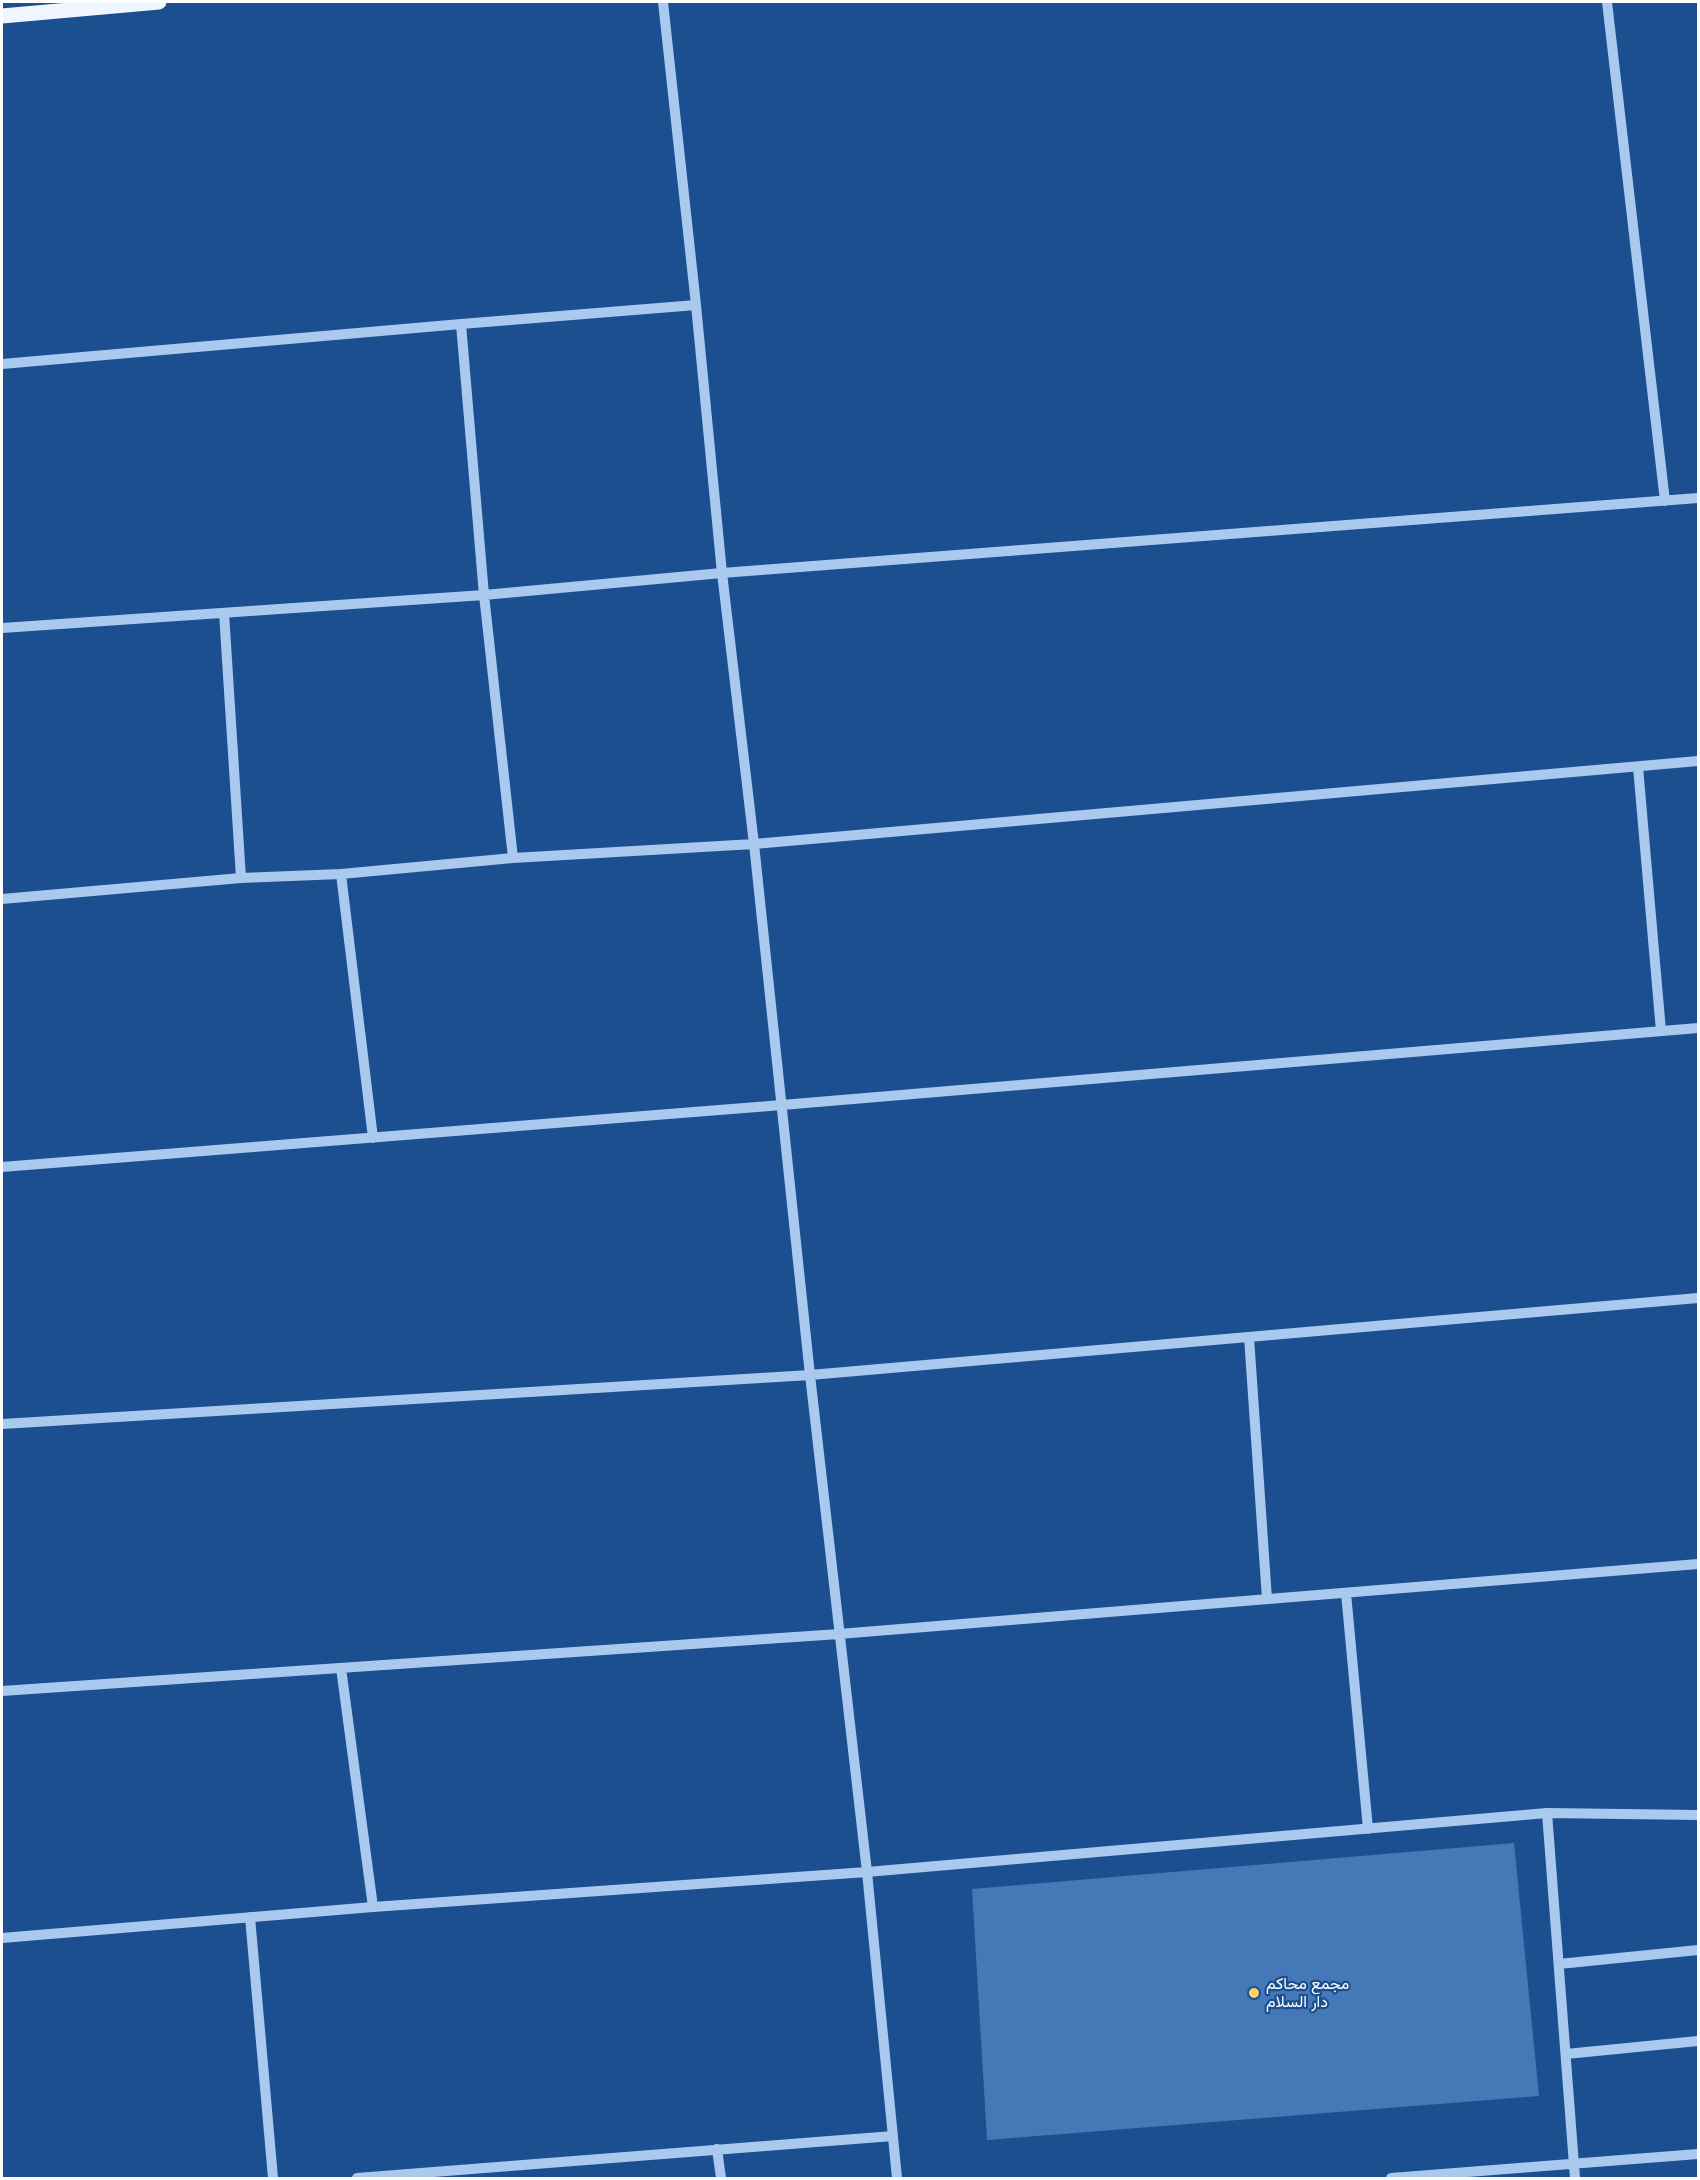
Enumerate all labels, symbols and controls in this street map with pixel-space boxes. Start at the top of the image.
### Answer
place label: مجمع محاكم دار السلام [1266,1974,1349,2012]
marker: مجمع محاكم دار السلام [1247,1986,1261,2000]

